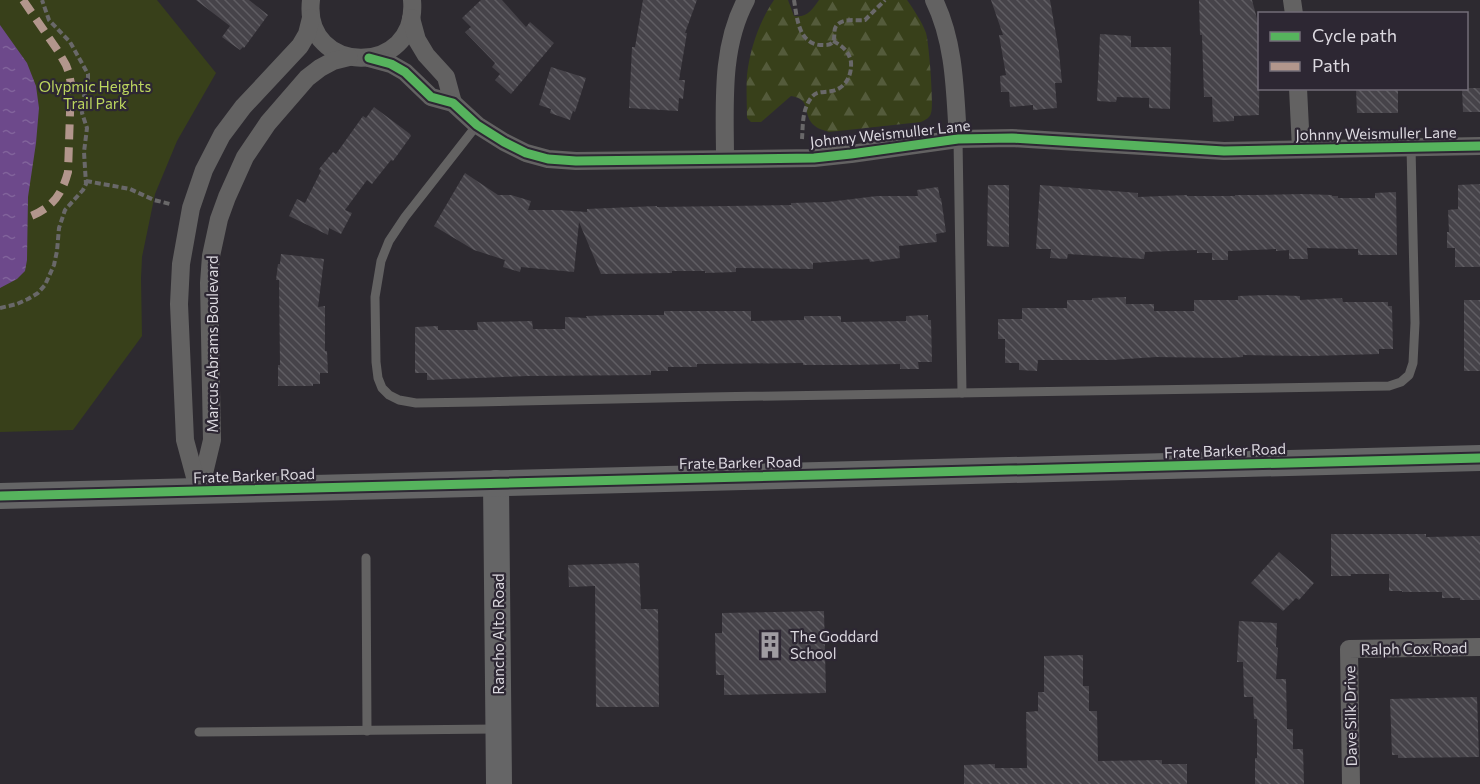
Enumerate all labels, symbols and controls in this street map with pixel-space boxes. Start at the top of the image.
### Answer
legend [1258,12,1468,90]
text: Cycle path [1312,24,1397,46]
text: Path [1312,54,1350,76]
park label: Olypmic Heights Trail Park [39,77,151,112]
street label: Johnny Weismuller Lane [809,116,971,150]
street label: Johnny Weismuller Lane [1295,123,1457,143]
street label: Marcus Abrams Boulevard [203,255,221,433]
street label: Frate Barker Road [1164,439,1286,461]
street label: Frate Barker Road [679,452,801,472]
street label: Frate Barker Road [193,464,315,486]
street label: Rancho Alto Road [489,573,507,695]
place label: The Goddard School [790,627,879,662]
building icon: The Goddard School [755,630,785,660]
street label: Ralph Cox Road [1360,638,1468,658]
street label: Dave Silk Drive [1340,665,1360,766]

